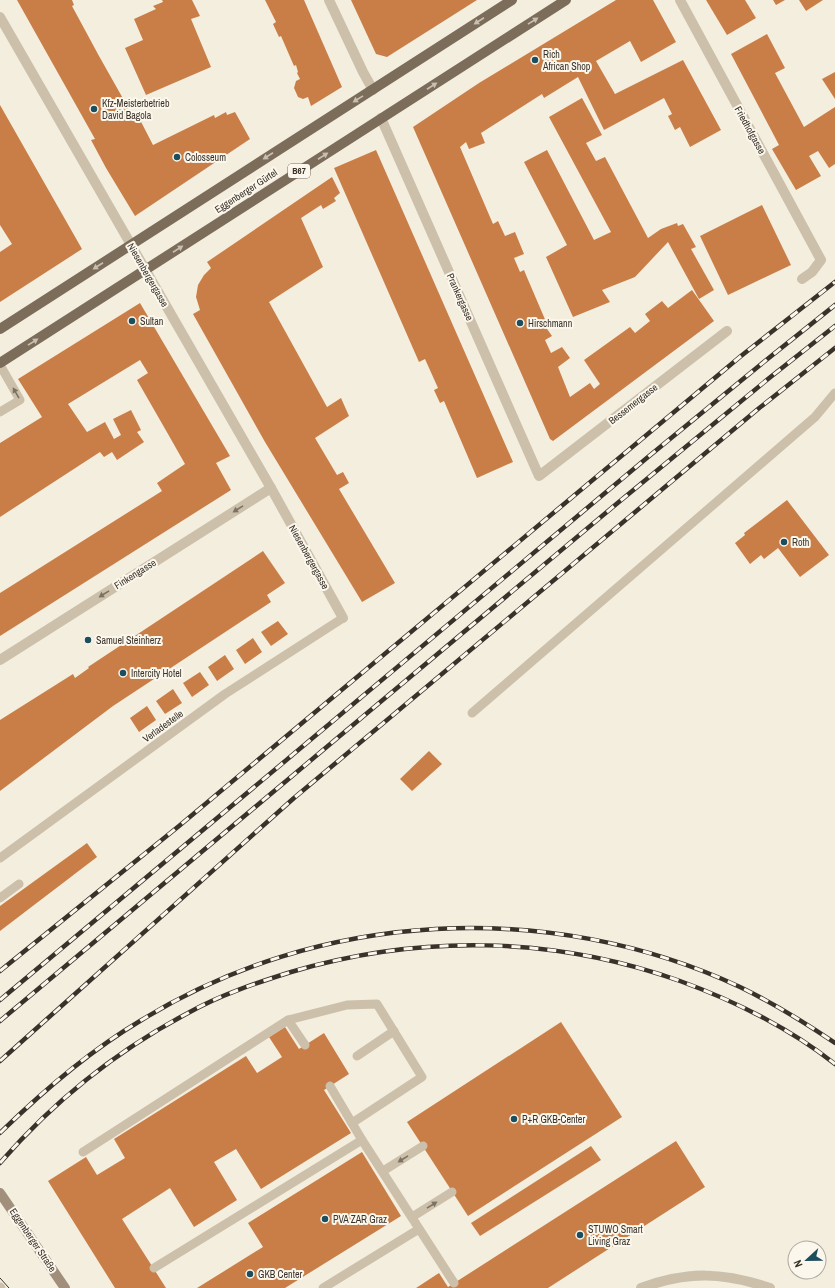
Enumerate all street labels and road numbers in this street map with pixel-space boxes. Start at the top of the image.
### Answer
street label: Friedhofgasse [732,104,769,156]
road number: B67 [288,164,310,178]
street label: Eggenberger Gürtel [212,166,280,216]
street label: Niesenbergergasse [124,241,172,310]
street label: Prankergasse [444,271,476,323]
street label: Bessemergasse [606,381,661,427]
street label: Niesenbergergasse [286,523,332,592]
street label: Finkengasse [112,556,159,592]
street label: Verladestelle [140,707,186,745]
street label: Eggenberger Straße [7,1206,59,1275]

